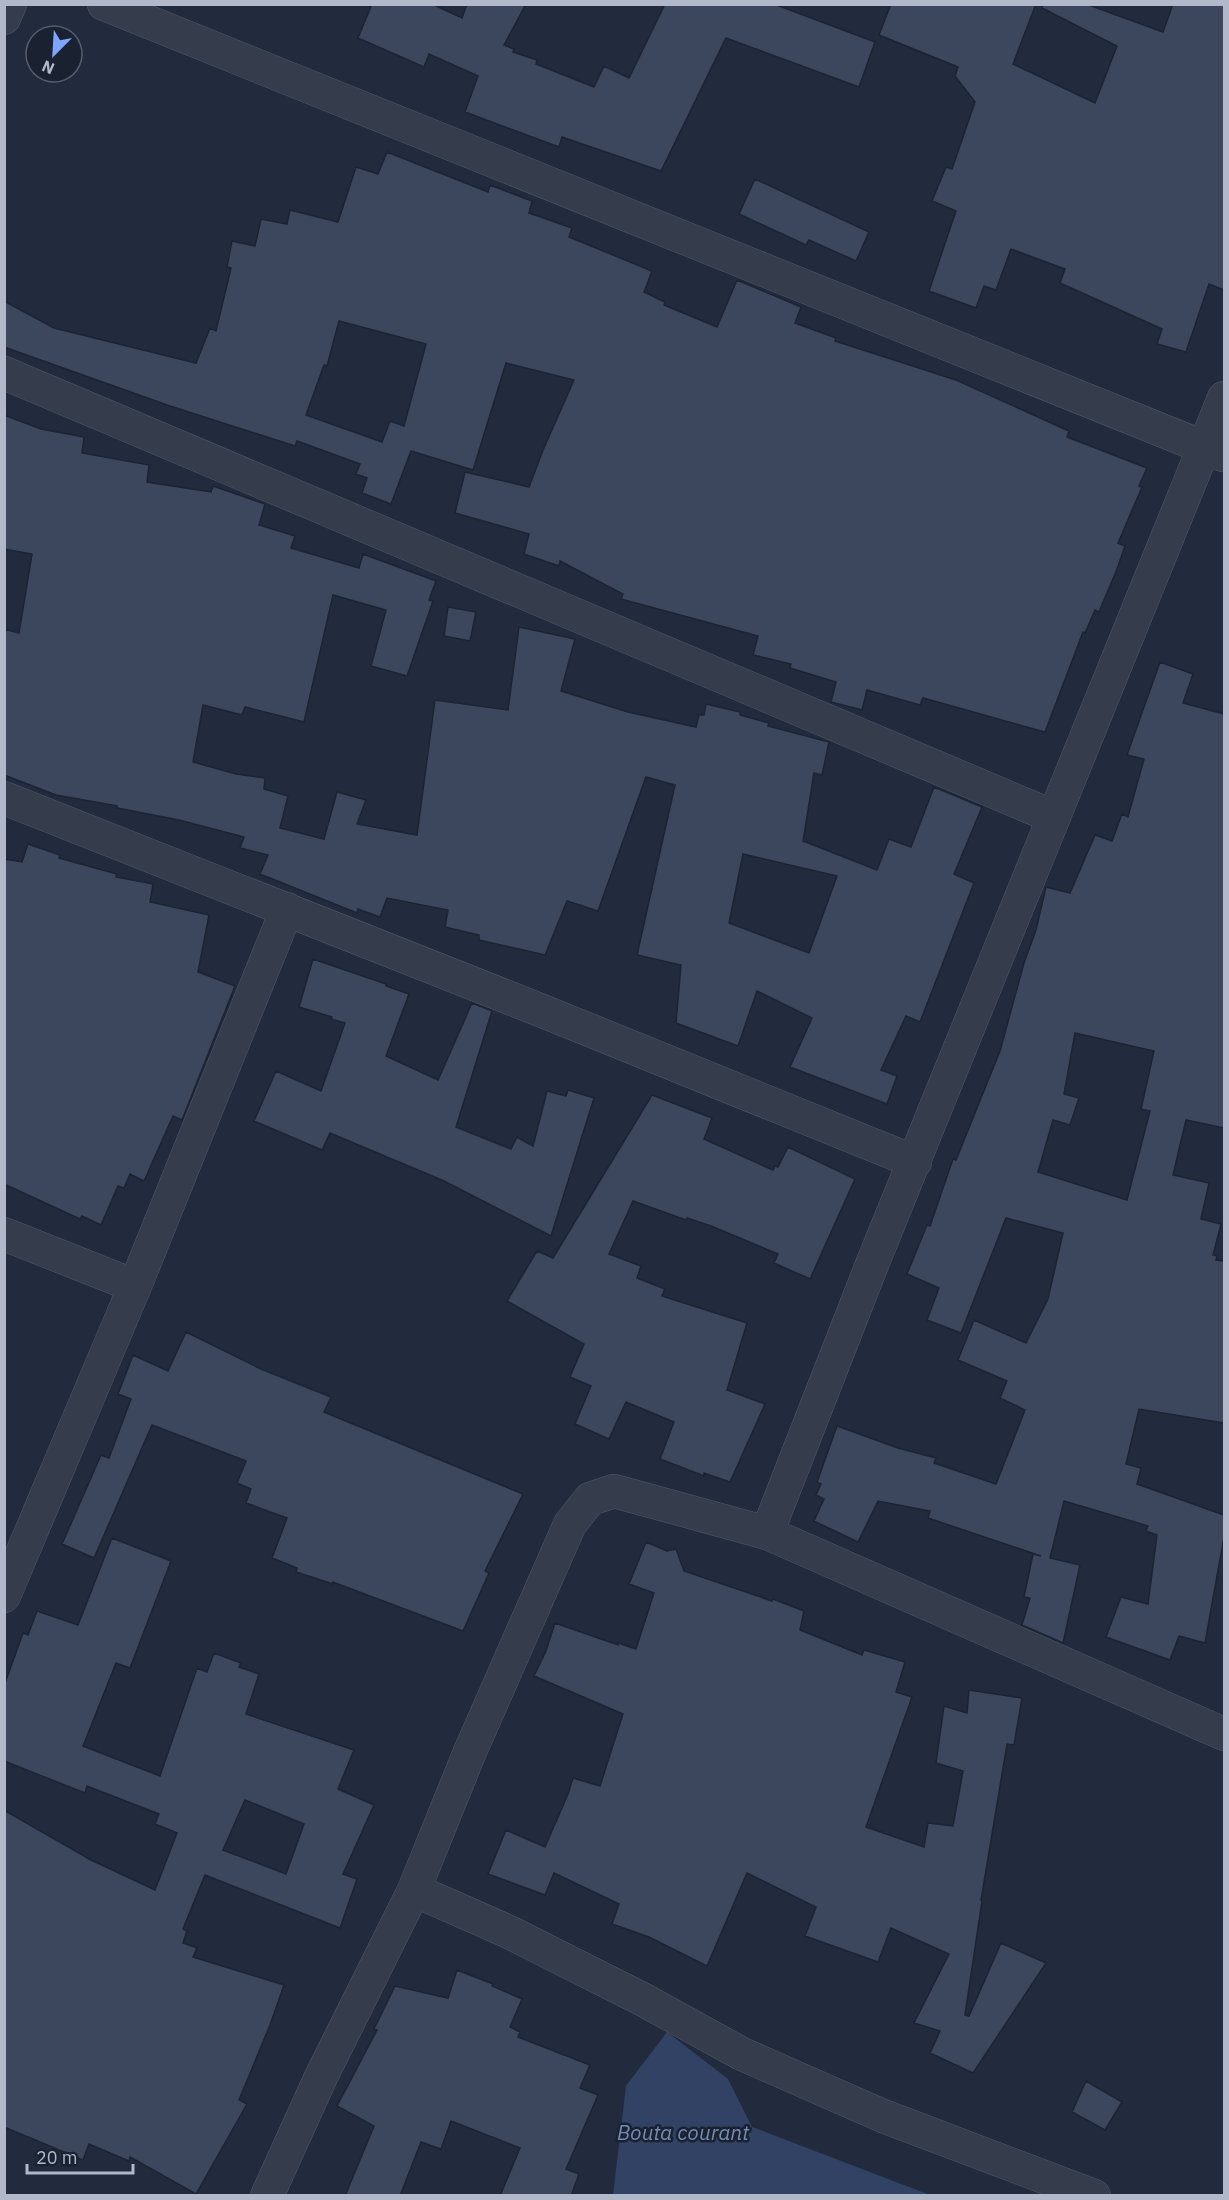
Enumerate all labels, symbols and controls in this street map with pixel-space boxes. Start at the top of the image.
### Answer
north arrow [24,24,84,84]
text: N [39,56,57,79]
water label: Bouta courant [617,2118,750,2146]
scale bar [27,2137,134,2175]
text: 20 m [36,2146,78,2169]

